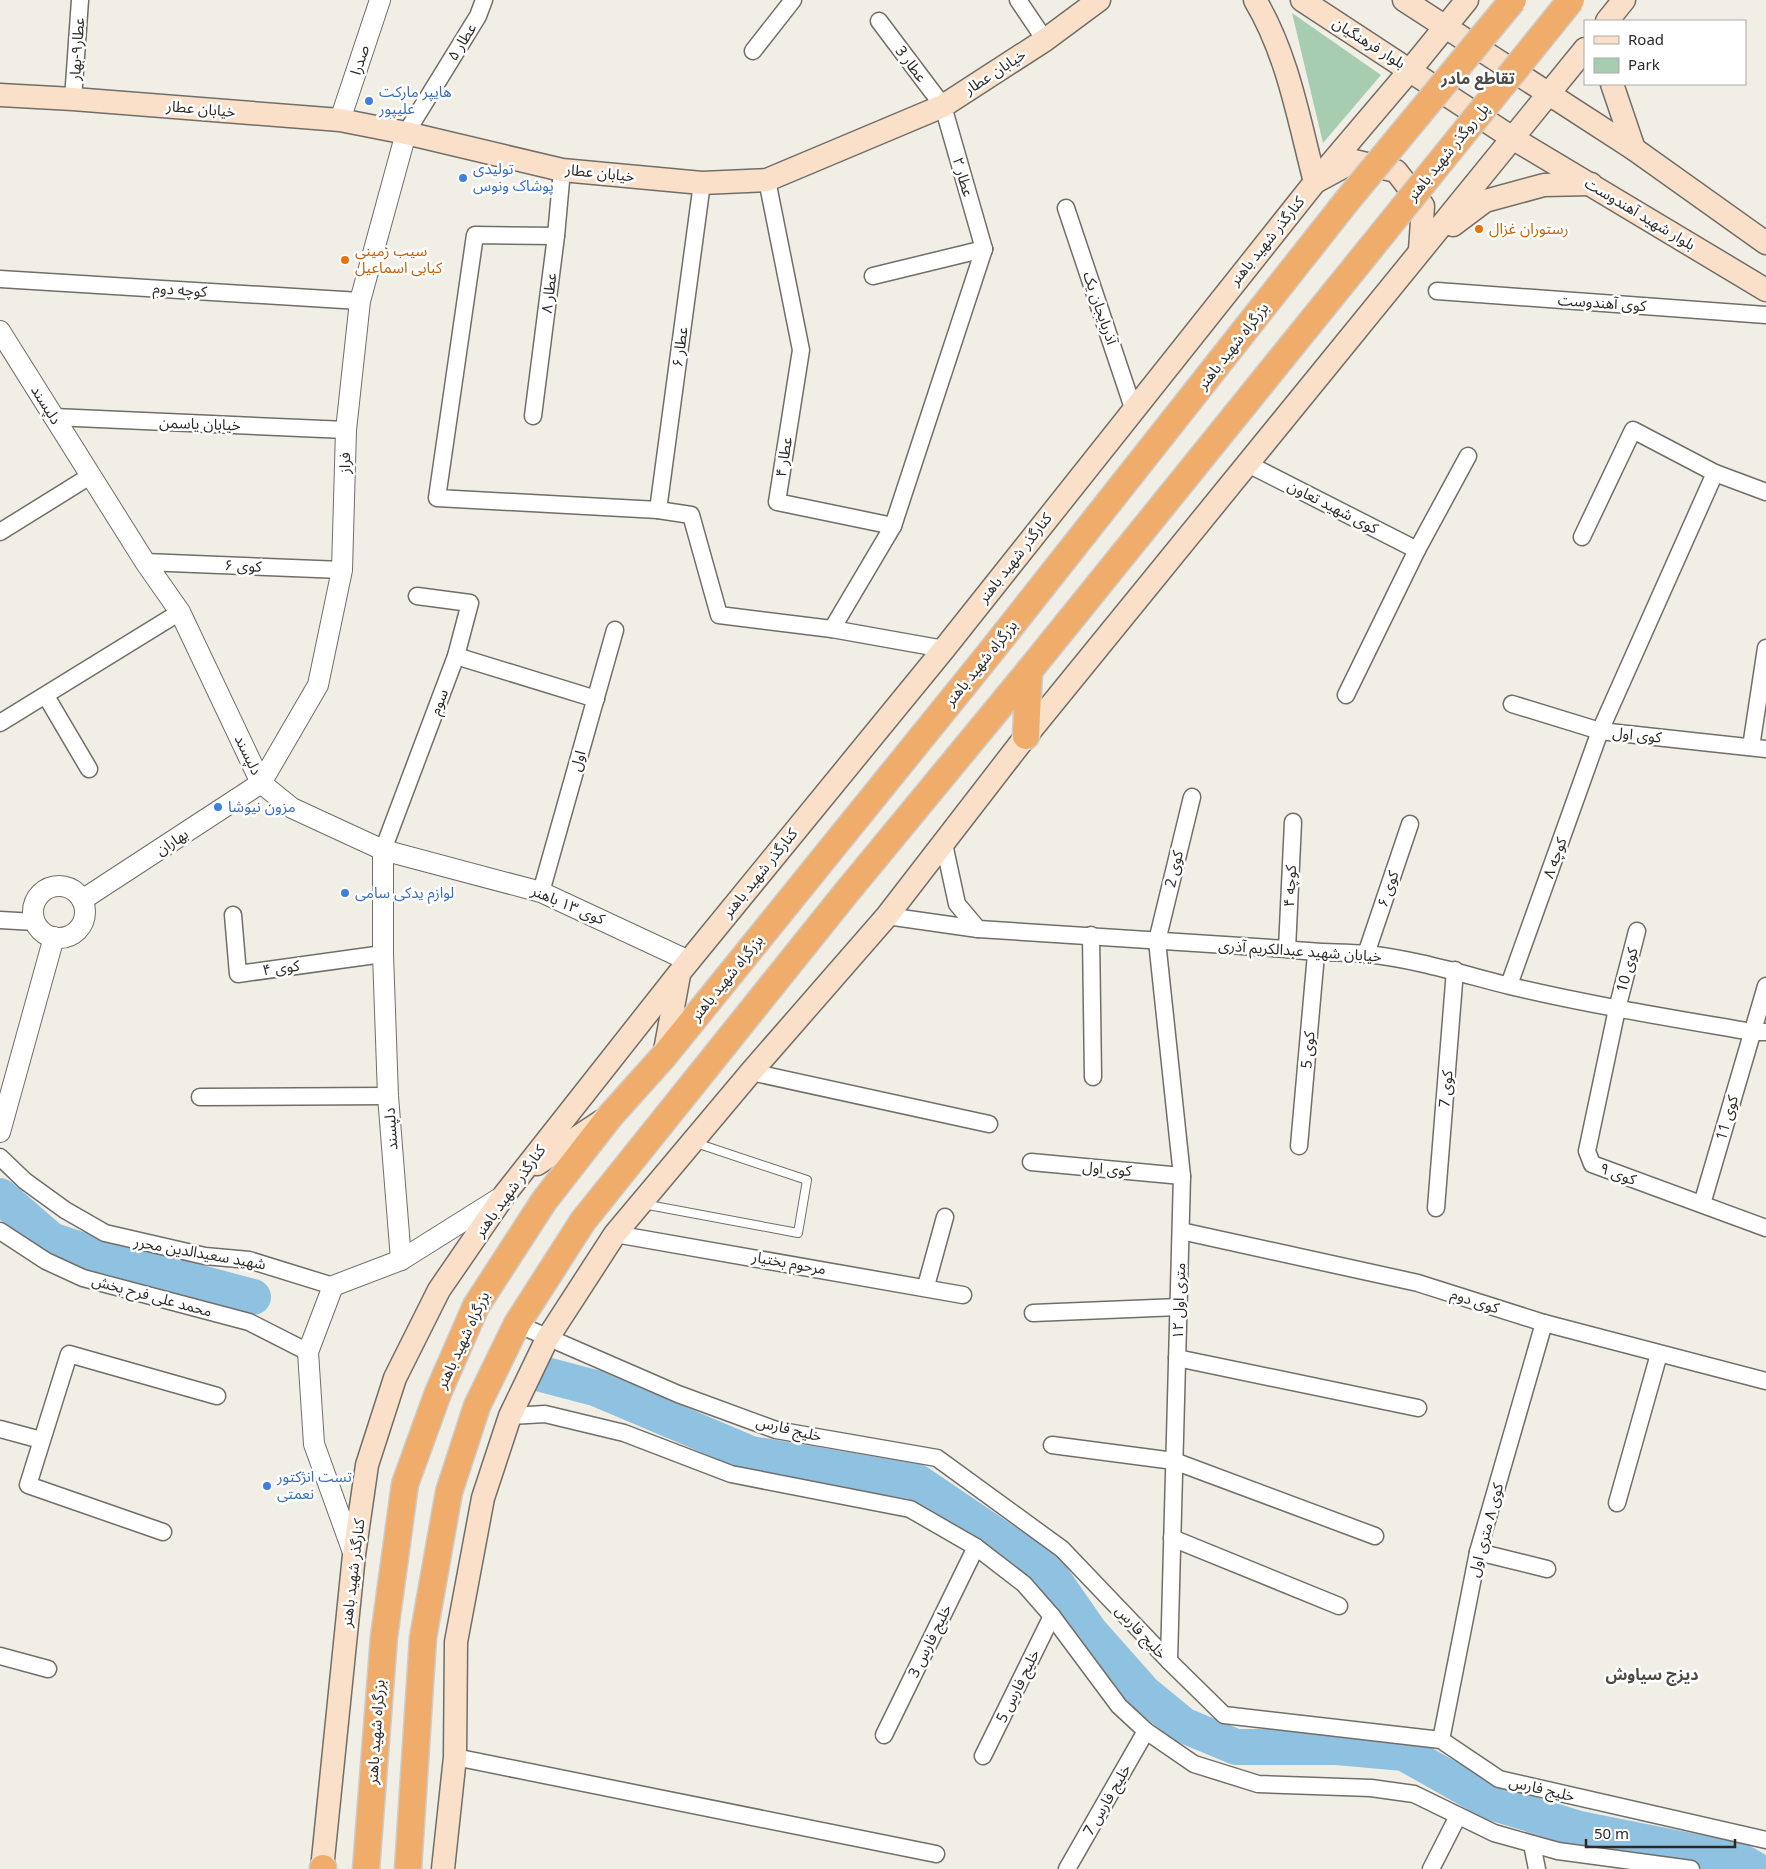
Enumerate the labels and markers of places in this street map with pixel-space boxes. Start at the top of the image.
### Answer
place label: هایپر مارکت علیپور [378,76,452,125]
marker: هایپر مارکت علیپور [363,95,375,107]
place label: تولیدی پوشاک ونوس [473,153,554,202]
marker: تولیدی پوشاک ونوس [457,172,469,184]
place label: رستوران غزال [1489,213,1568,245]
marker: رستوران غزال [1473,223,1485,235]
place label: سیب زمینی کبابی اسماعیل [355,235,443,284]
marker: سیب زمینی کبابی اسماعیل [339,254,351,266]
place label: مزون نیوشا [228,791,296,823]
marker: مزون نیوشا [212,801,224,813]
place label: لوازم یدکی سامی [355,877,454,909]
marker: لوازم یدکی سامی [339,887,351,899]
place label: تست انژکتور نعمتی [276,1461,352,1510]
marker: تست انژکتور نعمتی [261,1480,273,1492]

